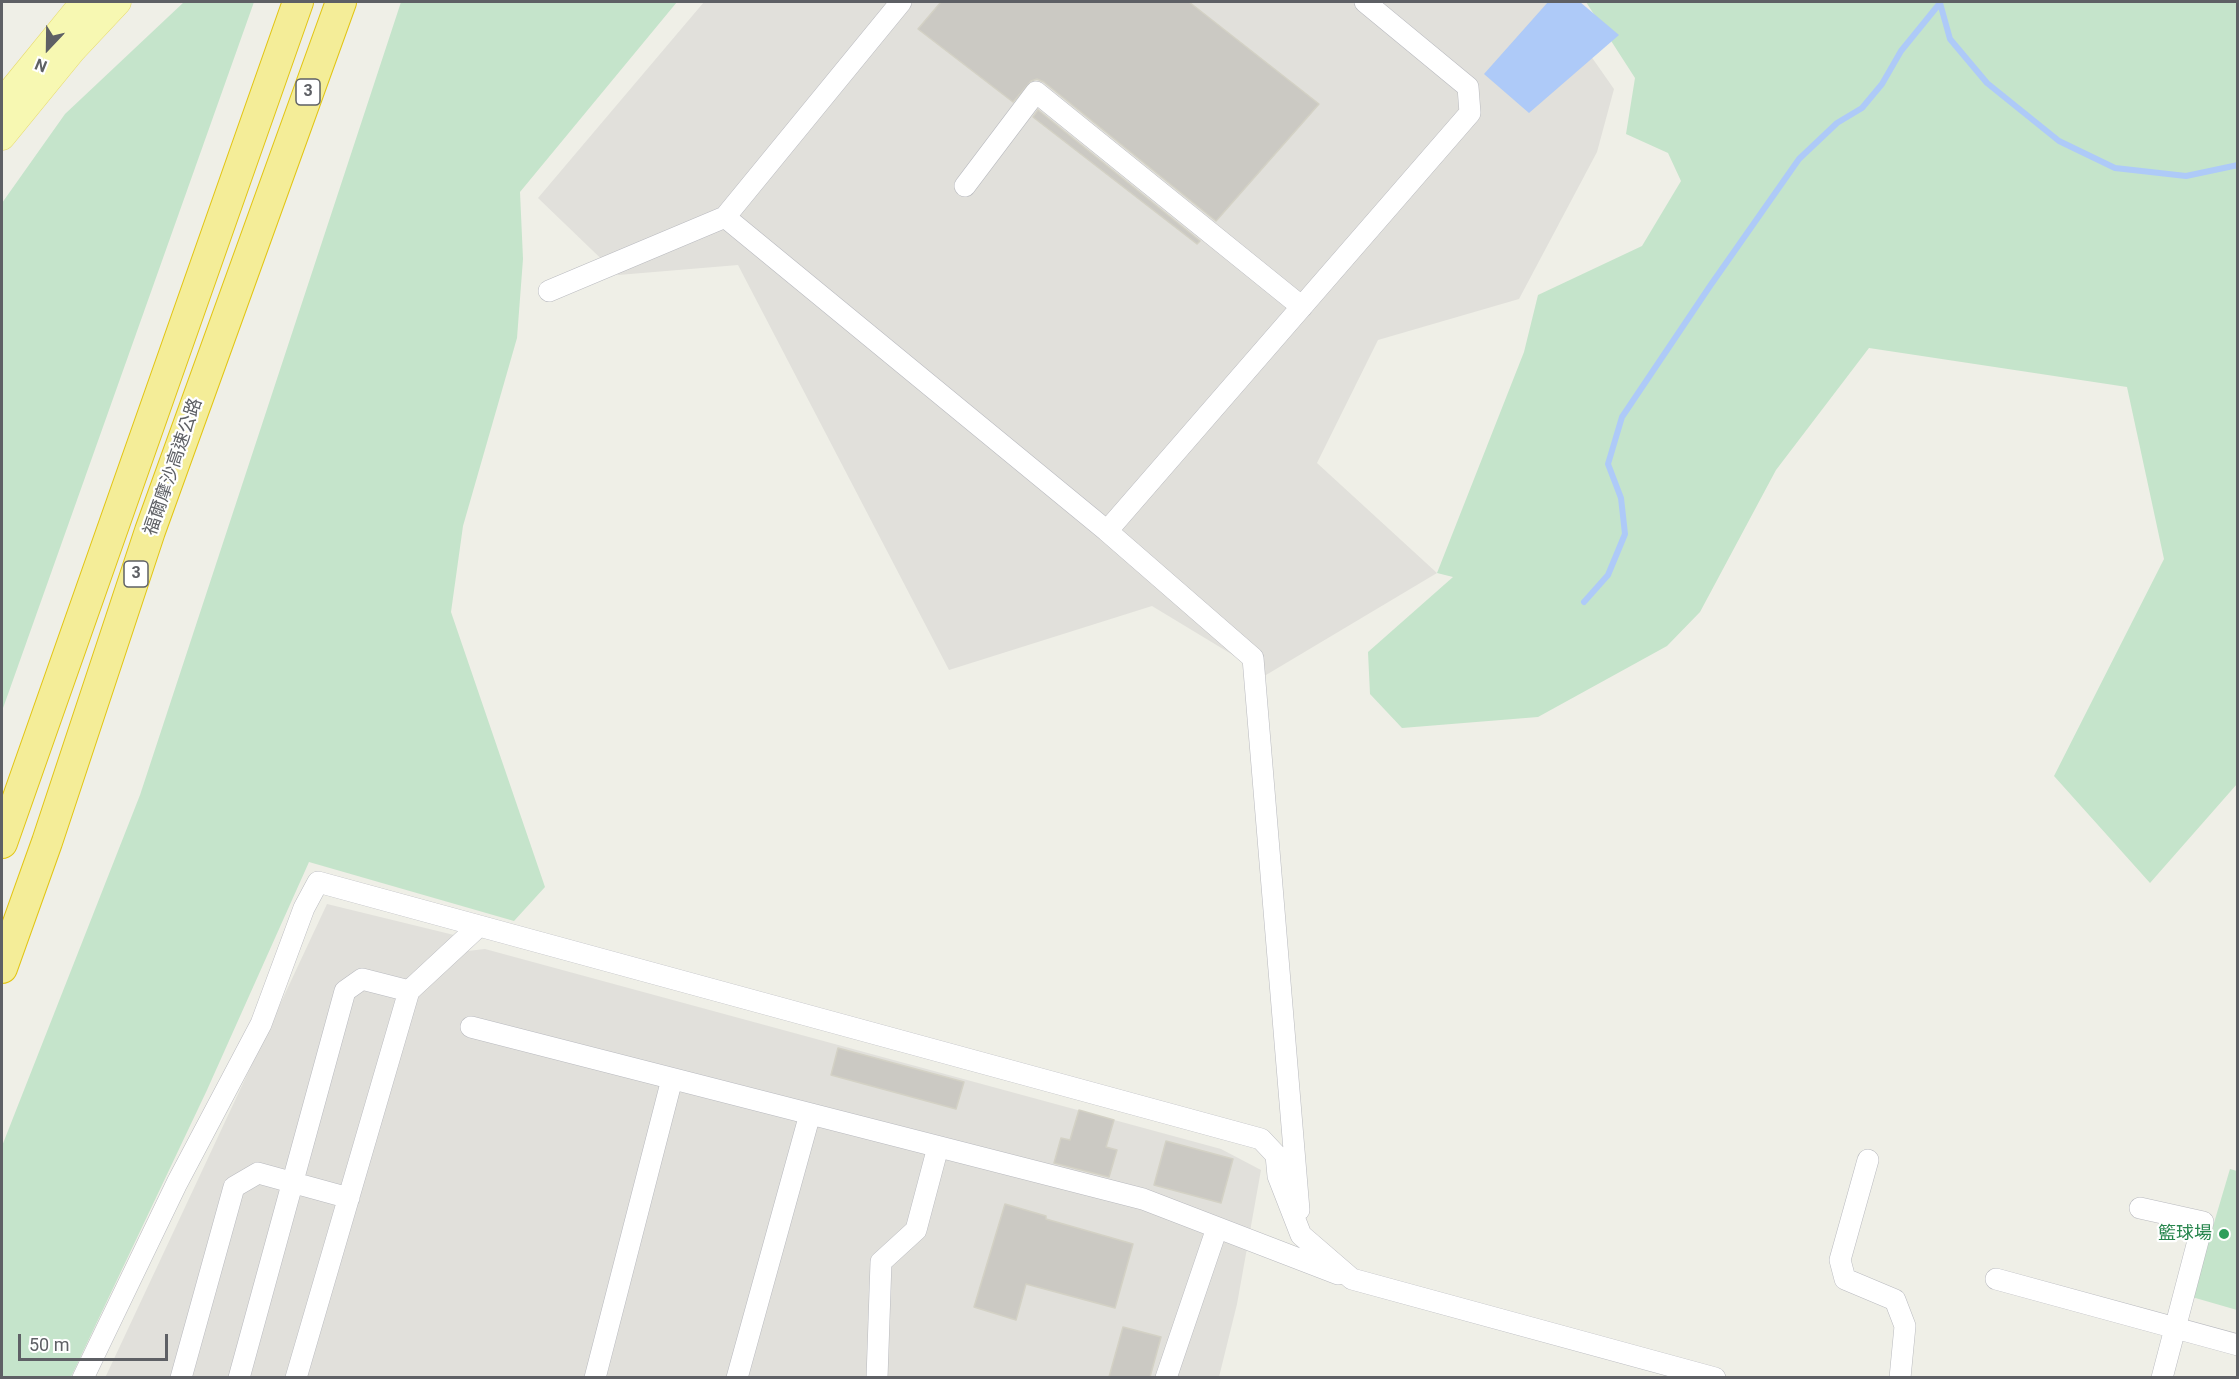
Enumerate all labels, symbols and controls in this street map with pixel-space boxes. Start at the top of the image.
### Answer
north arrow [18,18,78,78]
text: N [32,54,50,76]
road number: 3 [296,79,320,105]
street label: 福爾摩沙高速公路 [140,395,208,539]
road number: 3 [124,561,148,587]
place label: 籃球場 [2158,1223,2212,1245]
marker: 籃球場 [2217,1227,2231,1241]
scale bar [21,1322,171,1360]
text: 50 m [29,1334,69,1355]

